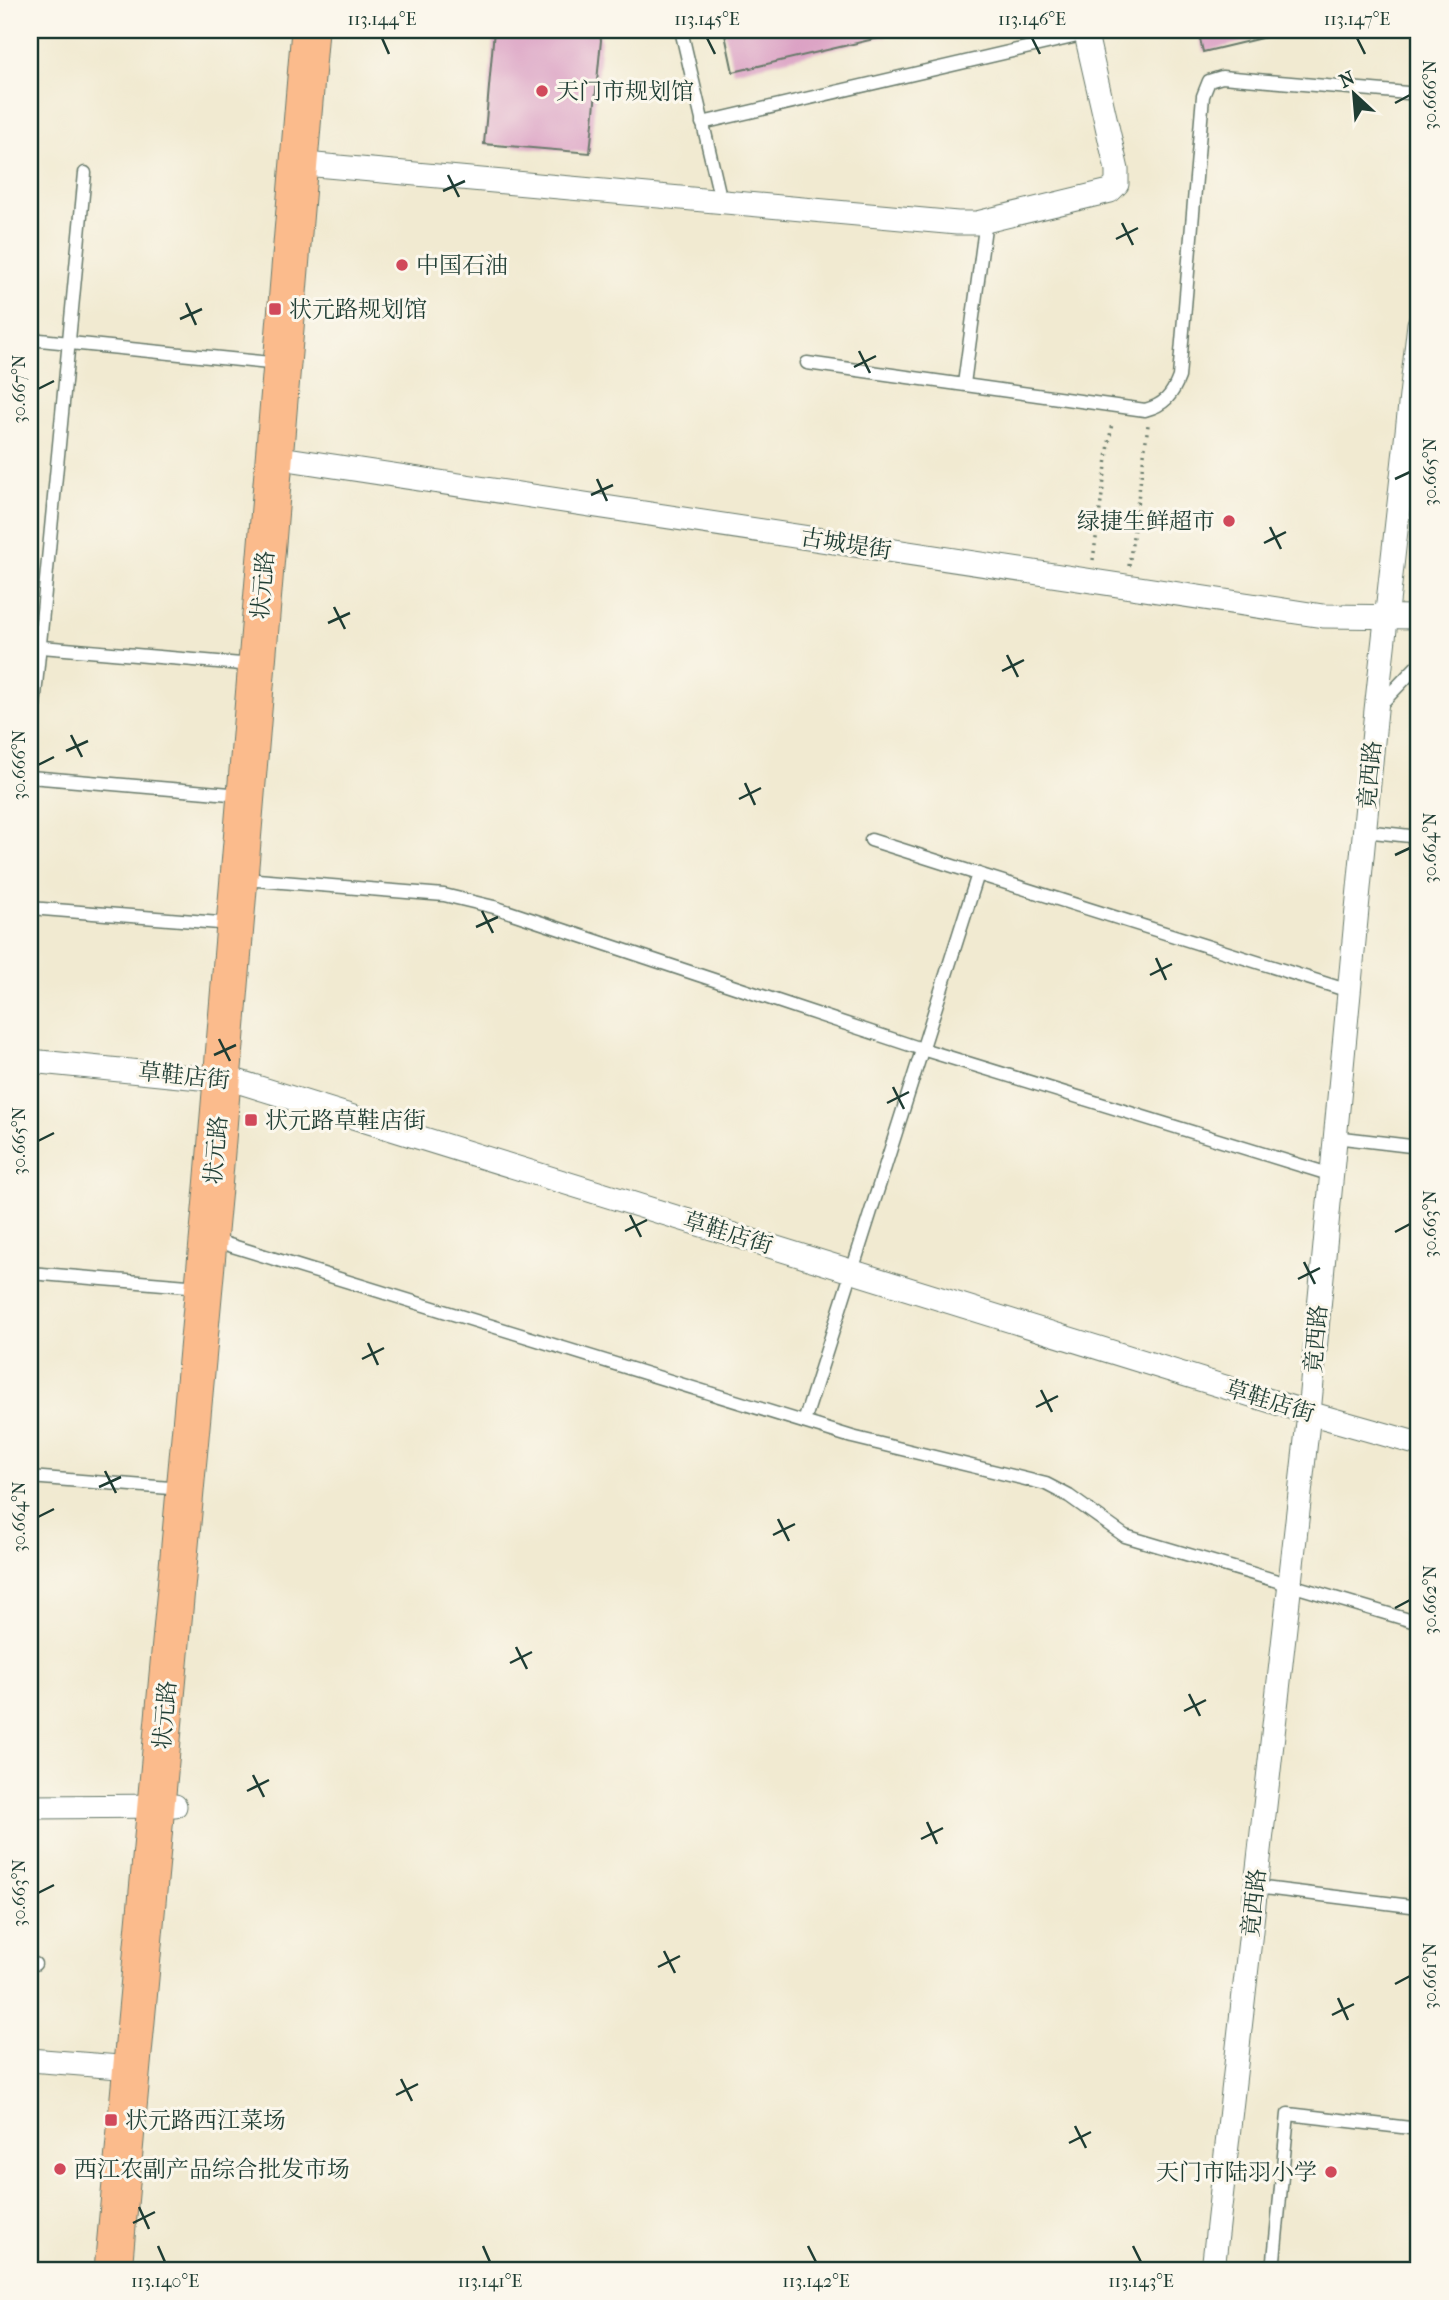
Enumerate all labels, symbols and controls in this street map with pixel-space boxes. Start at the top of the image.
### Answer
text: 113.144°E [347,9,417,30]
text: 113.145°E [674,9,740,30]
text: 113.146°E [998,9,1066,30]
text: 113.147°E [1324,9,1390,30]
north arrow [1320,60,1390,130]
text: 30.666°N [1420,60,1441,130]
text: N [1336,66,1359,93]
place label: 天门市规划馆 [556,78,694,105]
marker: 天门市规划馆 [534,83,550,99]
place label: 中国石油 [416,252,508,279]
marker: 中国石油 [394,257,410,273]
place label: 状元路规划馆 [289,296,427,323]
marker: 状元路规划馆 [267,301,283,317]
text: 30.667°N [9,354,30,424]
text: 30.665°N [1420,438,1441,506]
place label: 绿捷生鲜超市 [1077,508,1215,535]
marker: 绿捷生鲜超市 [1221,513,1237,529]
street label: 古城堤街 [798,523,894,565]
street label: 状元路 [247,549,279,621]
text: 30.666°N [9,730,30,800]
street label: 竟西路 [1354,739,1386,811]
text: 30.664°N [1420,812,1441,884]
street label: 草鞋店街 [137,1058,231,1094]
text: 30.665°N [9,1107,30,1175]
place label: 状元路草鞋店街 [265,1107,426,1134]
marker: 状元路草鞋店街 [243,1112,259,1128]
street label: 状元路 [200,1114,232,1186]
text: 30.663°N [1420,1190,1441,1258]
street label: 草鞋店街 [680,1207,776,1259]
street label: 竟西路 [1300,1303,1332,1375]
street label: 草鞋店街 [1222,1375,1318,1427]
text: 30.664°N [9,1481,30,1553]
text: 30.662°N [1420,1565,1441,1635]
street label: 状元路 [149,1679,181,1751]
text: 30.663°N [9,1859,30,1927]
street label: 竟西路 [1237,1867,1271,1939]
text: 30.661°N [1420,1942,1441,2009]
place label: 状元路西江菜场 [125,2107,286,2134]
marker: 状元路西江菜场 [103,2112,119,2128]
place label: 西江农副产品综合批发市场 [74,2156,350,2183]
place label: 天门市陆羽小学 [1156,2159,1317,2186]
marker: 西江农副产品综合批发市场 [52,2161,68,2177]
marker: 天门市陆羽小学 [1323,2164,1339,2180]
text: 113.140°E [131,2271,199,2292]
text: 113.141°E [458,2271,522,2292]
text: 113.142°E [782,2271,850,2292]
text: 113.143°E [1108,2271,1174,2292]

